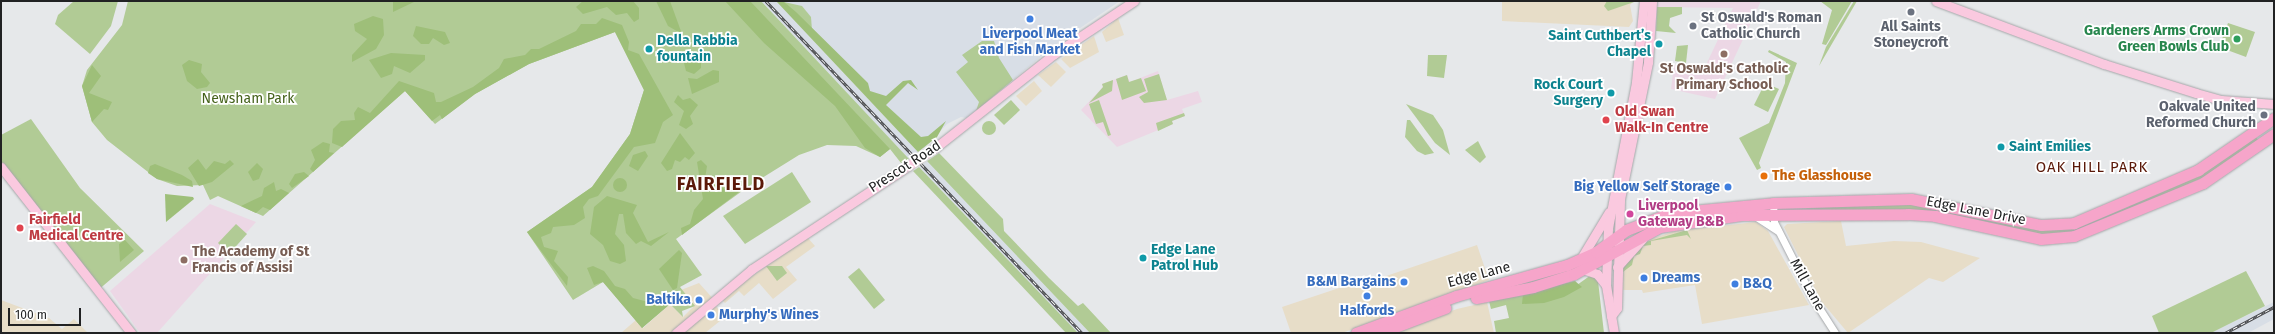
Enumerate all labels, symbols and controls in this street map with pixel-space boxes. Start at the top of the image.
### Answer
marker: All Saints Stoneycroft [1906,7,1916,17]
place label: St Oswald's Roman Catholic Church [1701,10,1822,42]
marker: Liverpool Meat and Fish Market [1025,14,1035,24]
place label: All Saints Stoneycroft [1874,19,1948,52]
marker: St Oswald's Roman Catholic Church [1688,21,1698,31]
place label: Gardeners Arms Crown Green Bowls Club [2084,23,2229,56]
place label: Liverpool Meat and Fish Market [980,26,1080,58]
place label: Saint Cuthbert’s Chapel [1548,28,1651,60]
place label: Della Rabbia fountain [657,33,738,66]
marker: Gardeners Arms Crown Green Bowls Club [2232,34,2242,44]
marker: Saint Cuthbert’s Chapel [1654,39,1664,49]
marker: Della Rabbia fountain [644,44,654,54]
marker: St Oswald's Catholic Primary School [1719,49,1729,59]
place label: St Oswald's Catholic Primary School [1660,61,1788,94]
place label: Rock Court Surgery [1534,77,1603,110]
marker: Rock Court Surgery [1606,88,1616,98]
park label: Newsham Park [202,91,294,107]
place label: Oakvale United Reformed Church [2146,99,2256,132]
place label: Old Swan Walk-In Centre [1615,104,1708,136]
marker: Oakvale United Reformed Church [2259,110,2269,120]
marker: Old Swan Walk-In Centre [1600,114,1612,126]
street label: Prescot Road [866,137,944,197]
place label: Saint Emilies [2009,139,2091,155]
marker: Saint Emilies [1996,142,2006,152]
district label: OAK HILL PARK [2036,159,2148,177]
place label: The Glasshouse [1772,168,1872,184]
marker: The Glasshouse [1759,171,1769,181]
district label: FAIRFIELD [677,173,765,195]
place label: Big Yellow Self Storage [1574,179,1720,195]
marker: Big Yellow Self Storage [1723,182,1733,192]
street label: Edge Lane Drive [1925,193,2027,229]
place label: Liverpool Gateway B&B [1638,198,1724,230]
marker: Liverpool Gateway B&B [1625,209,1635,219]
place label: Fairfield Medical Centre [29,212,124,244]
marker: Fairfield Medical Centre [14,222,26,234]
place label: Edge Lane Patrol Hub [1151,242,1218,274]
place label: The Academy of St Francis of Assisi [192,244,310,276]
marker: Edge Lane Patrol Hub [1138,253,1148,263]
marker: The Academy of St Francis of Assisi [179,255,189,265]
street label: Mill Lane [1786,256,1828,314]
street label: Edge Lane [1446,259,1512,291]
place label: Dreams [1652,270,1700,286]
marker: Dreams [1639,273,1649,283]
place label: B&M Bargains [1307,274,1396,290]
place label: B&Q [1743,276,1772,292]
marker: B&M Bargains [1399,277,1409,287]
marker: B&Q [1730,279,1740,289]
marker: Halfords [1362,291,1372,301]
place label: Baltika [646,292,691,308]
marker: Baltika [694,295,704,305]
scale bar [10,300,83,326]
place label: Halfords [1340,303,1394,319]
place label: Murphy's Wines [719,307,819,323]
text: 100 m [15,308,47,322]
marker: Murphy's Wines [706,310,716,320]

